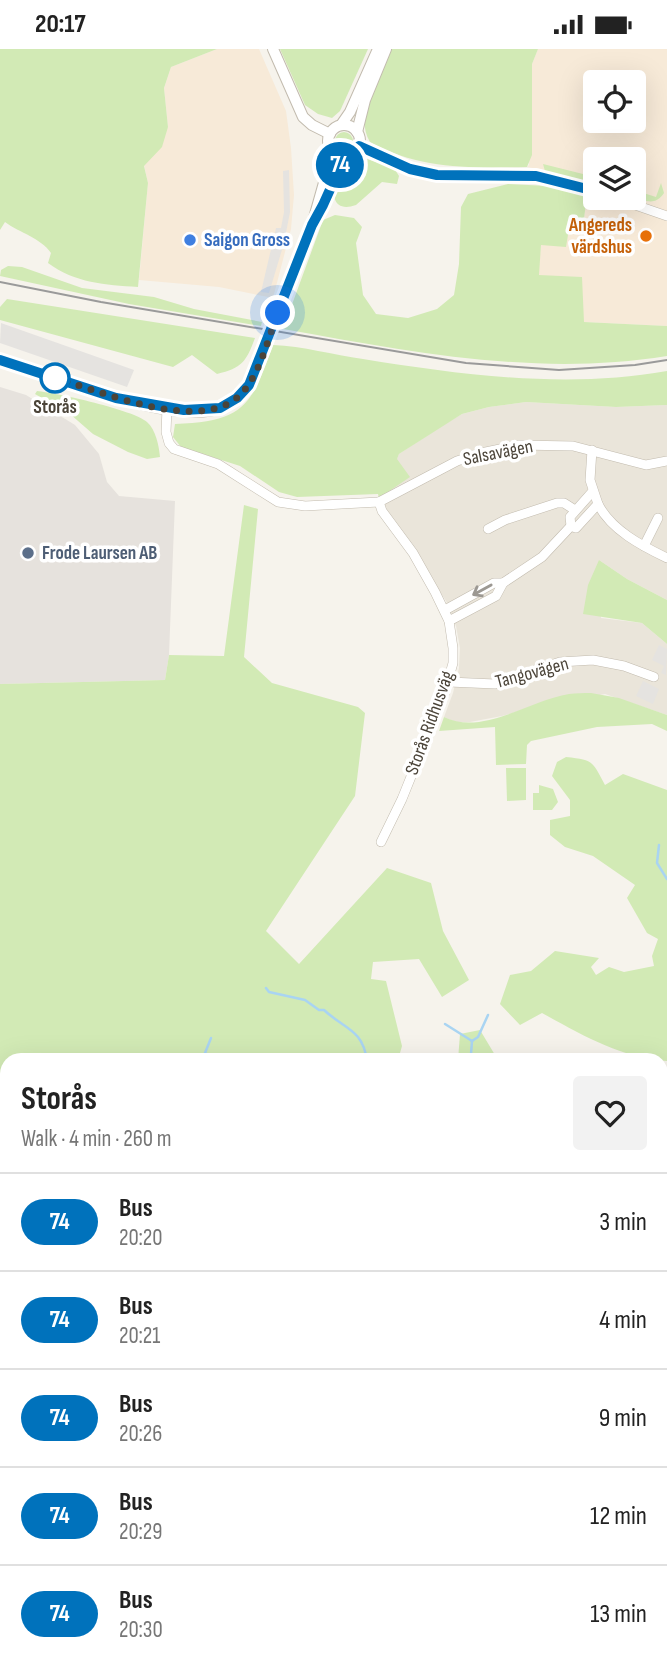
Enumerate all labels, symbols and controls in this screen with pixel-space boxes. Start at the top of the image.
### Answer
text: 20:17 [35,9,86,40]
map controls [583,70,646,210]
button: locate [583,70,646,133]
line badge: 74 [308,142,372,188]
button: layers [583,147,646,210]
text: 74 [330,150,350,179]
place label: Angereds värdshus [568,214,632,259]
marker: Angereds värdshus [638,228,654,244]
place label: Saigon Gross [204,229,290,252]
marker: Saigon Gross [182,232,198,248]
your location [260,295,295,330]
marker: Storås [40,363,70,393]
place label: Storås [33,396,77,419]
street label: Salsavägen [461,435,535,471]
place label: Frode Laursen AB [42,542,157,565]
marker: Frode Laursen AB [20,545,36,561]
one-way arrow [472,584,493,597]
street label: Tangovägen [493,652,571,694]
street label: Storås Ridhusväg [401,667,460,778]
button: heart [573,1076,647,1150]
text: Storås [21,1079,97,1119]
text: Walk · 4 min · 260 m [21,1125,171,1153]
text: Bus [119,1193,153,1224]
text: 74 [49,1207,70,1236]
text: 3 min [599,1207,647,1238]
text: 20:20 [119,1224,163,1252]
text: Bus [119,1291,153,1322]
text: 74 [49,1305,70,1334]
text: 4 min [599,1305,647,1336]
text: 20:21 [119,1322,160,1350]
text: Bus [119,1389,153,1420]
text: 74 [49,1403,70,1432]
text: 9 min [599,1403,647,1434]
text: 20:26 [119,1420,162,1448]
text: Bus [119,1487,153,1518]
text: 74 [49,1501,70,1530]
text: 12 min [590,1501,647,1532]
text: 20:29 [119,1518,162,1546]
text: Bus [119,1585,153,1616]
text: 74 [49,1599,70,1628]
text: 13 min [590,1599,647,1630]
text: 20:30 [119,1616,163,1644]

